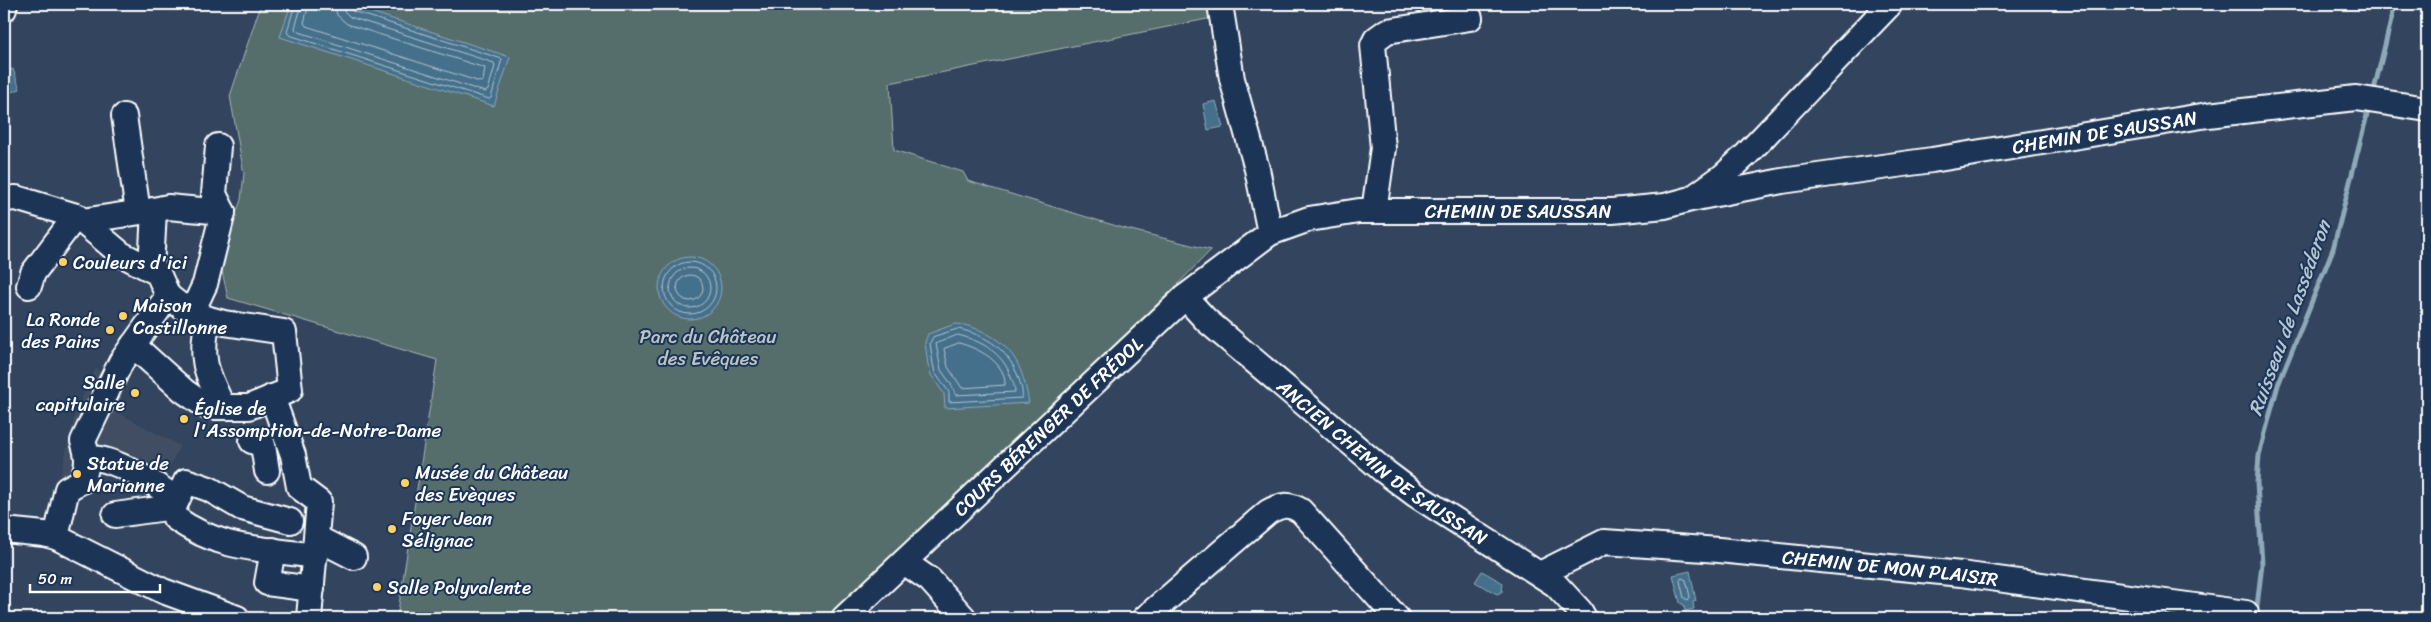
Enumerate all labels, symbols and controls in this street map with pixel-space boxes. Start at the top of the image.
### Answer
street label: CHEMIN DE SAUSSAN [2010,101,2199,164]
street label: CHEMIN DE SAUSSAN [1425,195,1612,228]
water label: Ruisseau de Lasséderon [2238,214,2342,421]
place label: Couleurs d'ici [73,246,188,279]
marker: Couleurs d'ici [57,256,69,268]
place label: Maison Castillonne [133,289,227,344]
place label: La Ronde des Pains [21,303,100,358]
marker: Maison Castillonne [117,310,129,322]
park label: Parc du Château des Evêques [640,320,776,375]
marker: La Ronde des Pains [104,324,116,336]
street label: COURS BÉRENGER DE FRÉDOL [946,328,1151,524]
place label: Salle capitulaire [36,366,125,421]
street label: ANCIEN CHEMIN DE SAUSSAN [1268,370,1494,554]
marker: Salle capitulaire [129,387,141,399]
place label: Église de l'Assomption-de-Notre-Dame [194,392,442,447]
marker: Église de l'Assomption-de-Notre-Dame [178,413,190,425]
place label: Statue de Marianne [87,447,169,502]
place label: Musée du Château des Evèques [415,456,568,511]
marker: Statue de Marianne [71,468,83,480]
marker: Musée du Château des Evèques [399,477,411,489]
place label: Foyer Jean Sélignac [402,502,492,557]
marker: Foyer Jean Sélignac [386,523,398,535]
street label: CHEMIN DE MON PLAISIR [1781,540,2000,596]
scale bar [30,562,160,594]
text: 50 m [38,566,73,592]
place label: Salle Polyvalente [387,571,531,604]
marker: Salle Polyvalente [371,581,383,593]

